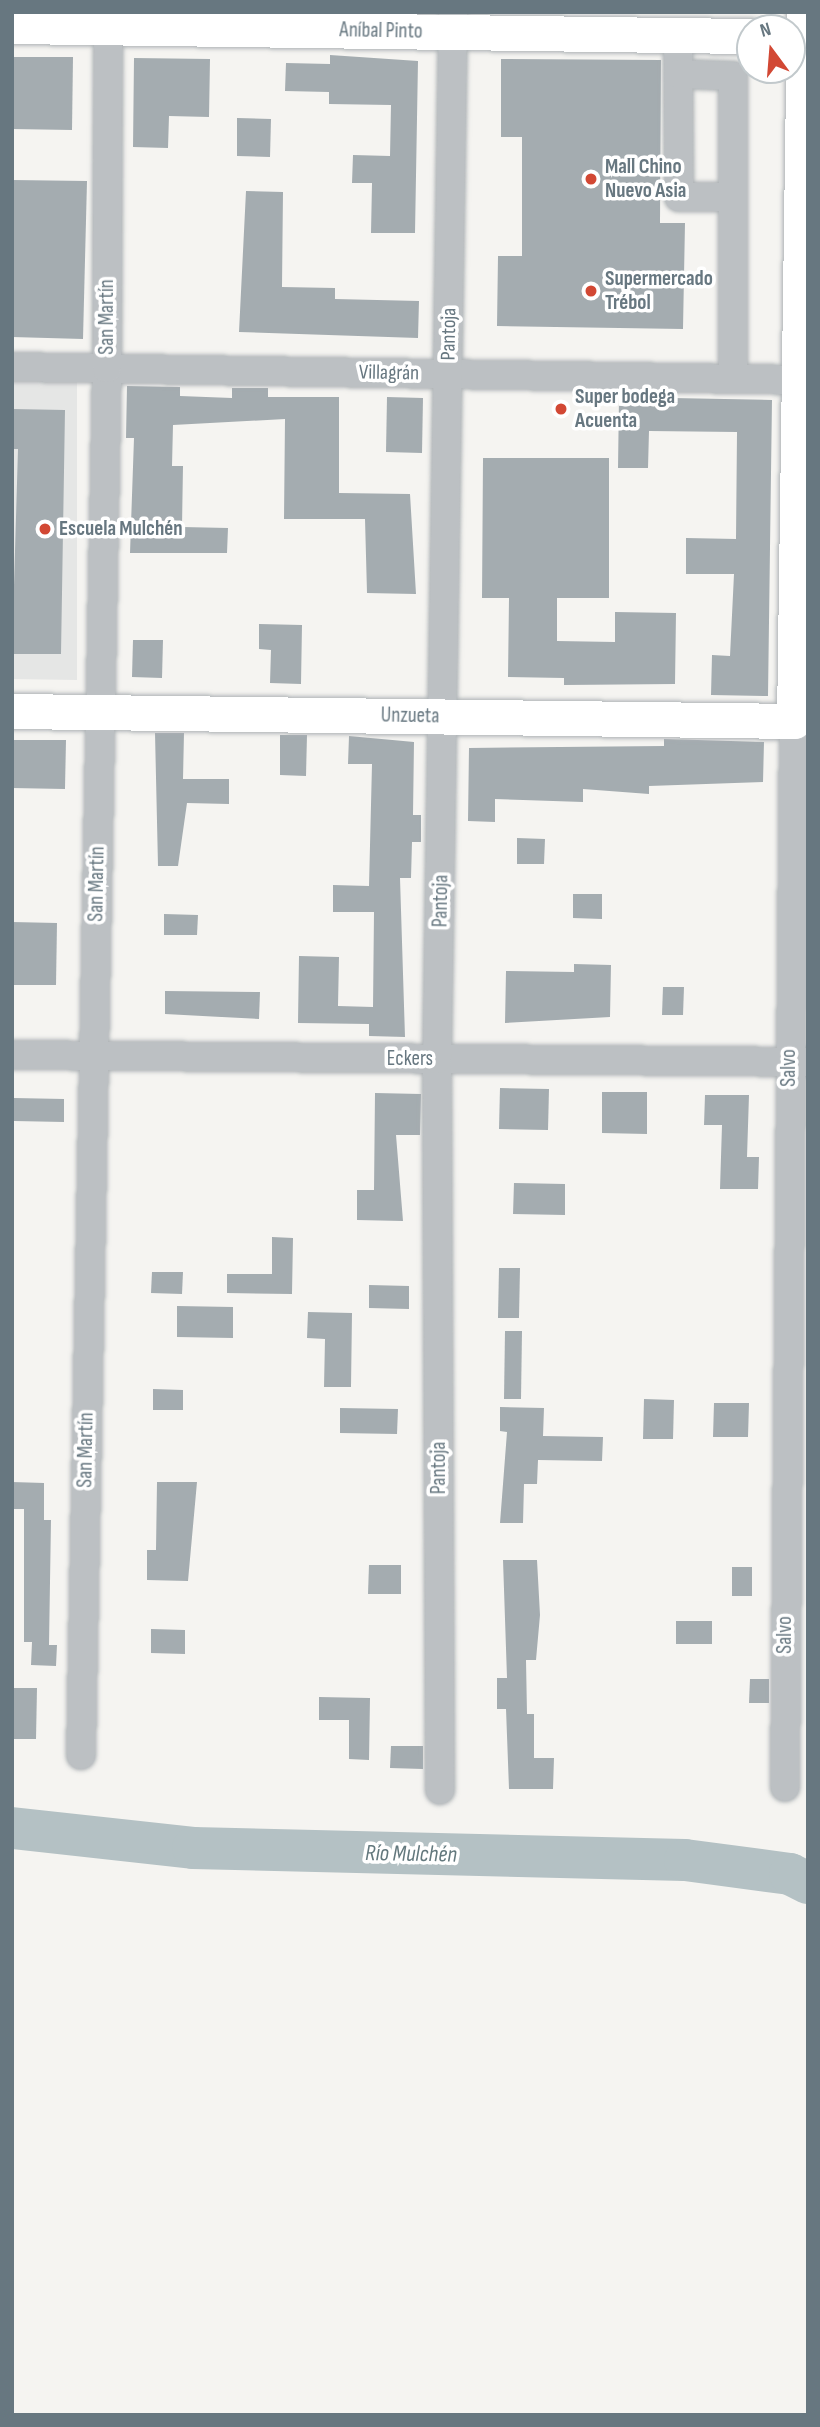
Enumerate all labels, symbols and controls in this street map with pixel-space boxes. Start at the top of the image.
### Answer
north arrow [736,14,806,84]
street label: Aníbal Pinto [339,18,423,44]
text: N [758,18,774,43]
place label: Mall Chino Nuevo Asia [605,154,686,204]
marker: Mall Chino Nuevo Asia [583,171,599,187]
place label: Supermercado Trébol [605,266,713,316]
street label: San Martín [94,279,120,355]
marker: Supermercado Trébol [583,283,599,299]
street label: Pantoja [436,307,462,361]
street label: Villagrán [359,360,419,386]
place label: Super bodega Acuenta [575,384,675,434]
marker: Super bodega Acuenta [553,401,569,417]
place label: Escuela Mulchén [59,516,183,542]
marker: Escuela Mulchén [37,521,53,537]
street label: Unzueta [381,703,439,729]
street label: San Martín [84,846,110,922]
street label: Pantoja [428,874,454,928]
street label: Eckers [387,1046,433,1072]
street label: Salvo [776,1049,802,1087]
street label: San Martín [73,1412,99,1488]
street label: Pantoja [426,1442,452,1494]
street label: Salvo [772,1616,798,1654]
water label: Río Mulchén [365,1839,457,1869]

